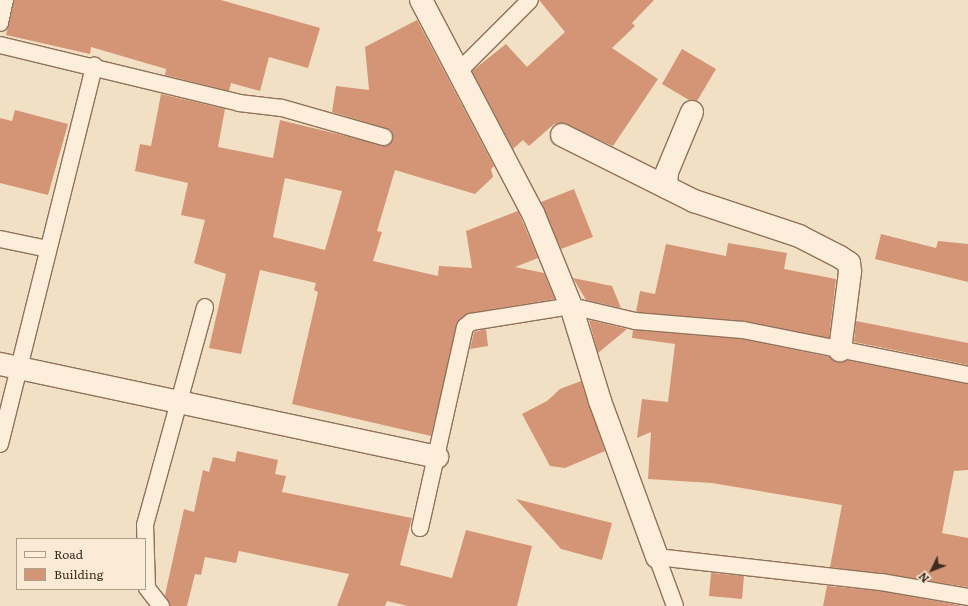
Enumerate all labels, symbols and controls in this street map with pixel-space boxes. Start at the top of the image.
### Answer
legend [16,538,146,590]
text: Road [54,545,83,563]
north arrow [912,550,952,590]
text: Building [54,565,103,583]
text: N [914,569,932,587]

